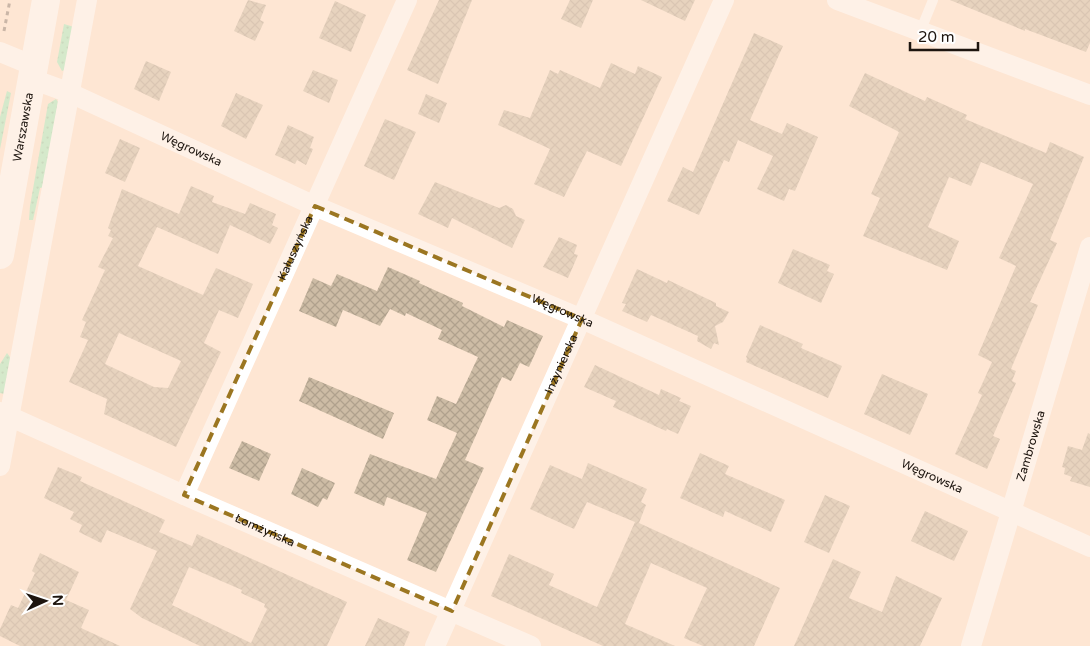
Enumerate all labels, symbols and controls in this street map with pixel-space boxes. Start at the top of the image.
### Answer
scale bar [910,20,978,52]
text: 20 m [918,28,955,46]
street label: Warszawska [10,91,36,163]
street label: Węgrowska [158,129,224,169]
street label: Kałuszyńska [275,213,316,283]
street label: Węgrowska [529,291,596,330]
street label: Inżynierska [542,332,581,396]
street label: Zambrowska [1014,409,1048,483]
street label: Węgrowska [899,456,965,496]
street label: Łomżyńska [233,511,297,549]
north arrow [20,576,70,626]
text: N [49,594,66,606]

